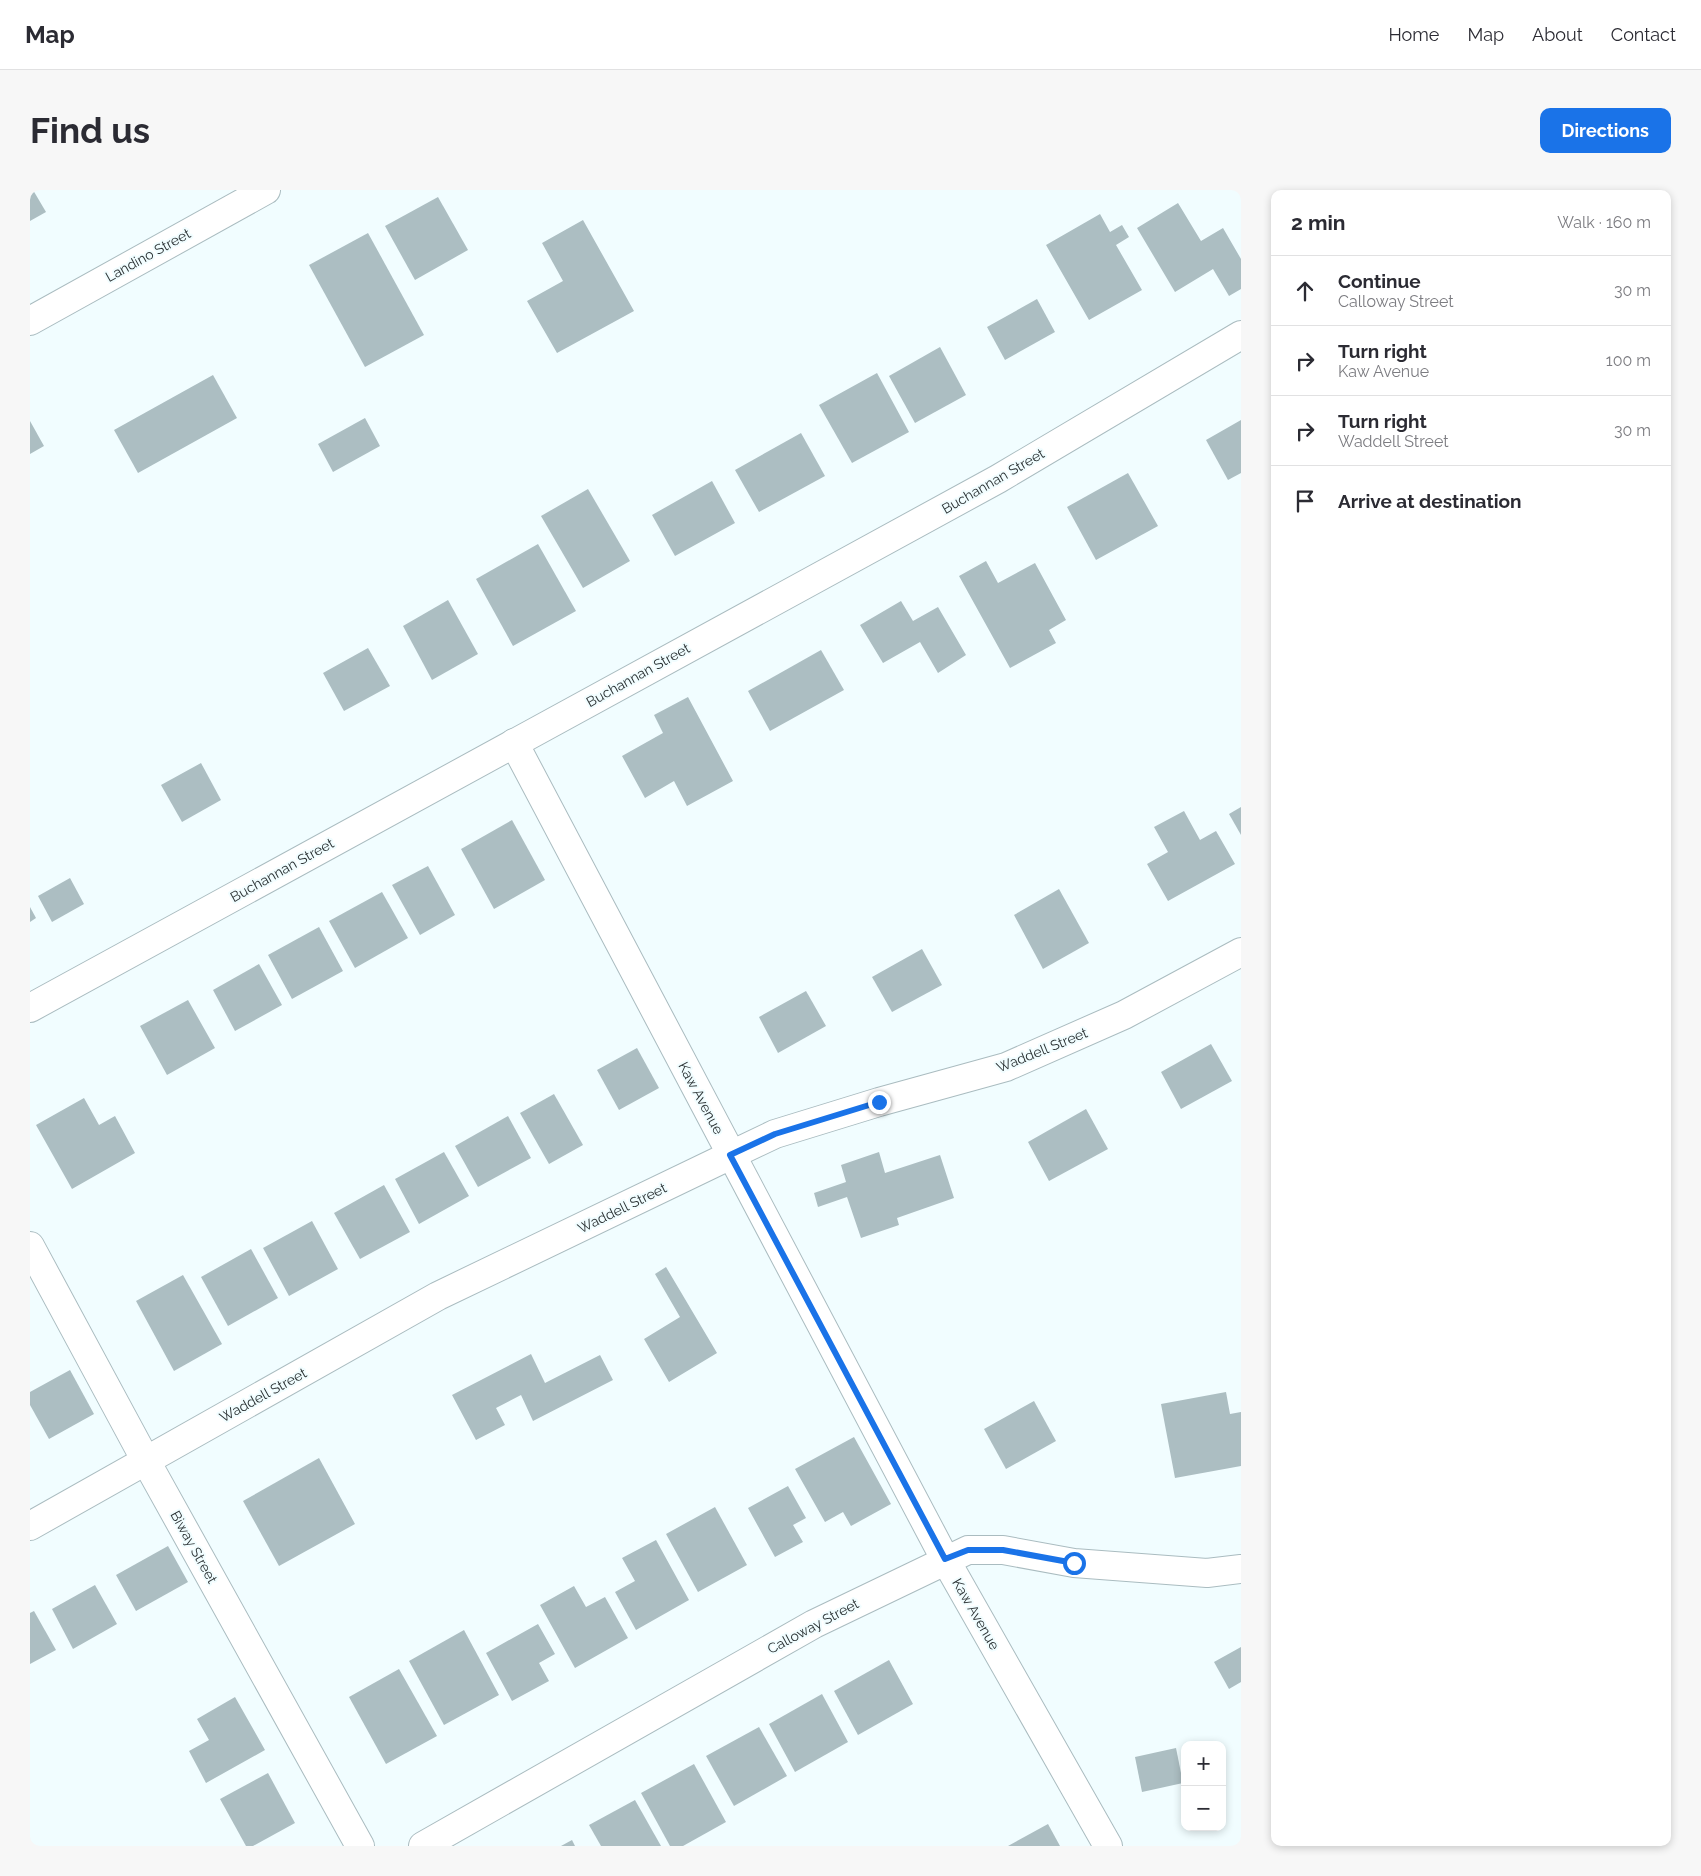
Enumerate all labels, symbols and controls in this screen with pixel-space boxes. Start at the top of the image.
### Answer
text: Map [25,20,75,49]
text: Home [1388,24,1439,45]
text: Map [1467,24,1504,45]
text: About [1532,24,1583,45]
text: Contact [1611,24,1676,45]
button: Directions [1540,108,1671,153]
text: Find us [30,110,150,151]
text: 2 min [1291,210,1345,235]
text: Walk · 160 m [1557,213,1651,232]
street label: Landino Street [103,225,194,285]
text: Continue [1338,270,1421,292]
icon: ahead [1291,277,1319,305]
text: 30 m [1614,281,1651,300]
text: Calloway Street [1338,292,1454,311]
text: Turn right [1338,340,1427,362]
icon: right [1291,347,1319,375]
text: 100 m [1606,351,1651,370]
text: Kaw Avenue [1338,362,1429,381]
text: Turn right [1338,410,1427,432]
icon: right [1291,417,1319,445]
text: 30 m [1614,421,1651,440]
text: Waddell Street [1338,432,1449,451]
street label: Buchannan Street [939,445,1047,517]
icon: arrive [1291,487,1319,515]
text: Arrive at destination [1338,490,1522,512]
street label: Buchannan Street [584,640,693,710]
street label: Buchannan Street [228,835,337,905]
street label: Waddell Street [994,1024,1090,1076]
street label: Kaw Avenue [675,1059,727,1137]
route end [868,1091,891,1114]
street label: Waddell Street [575,1179,669,1236]
street label: Waddell Street [217,1364,309,1425]
street label: Biway Street [167,1508,221,1586]
route start [1063,1552,1086,1575]
street label: Kaw Avenue [949,1576,1003,1652]
street label: Calloway Street [765,1595,862,1657]
map controls [1181,1741,1226,1831]
button: + [1181,1741,1226,1786]
button: − [1181,1786,1226,1831]

